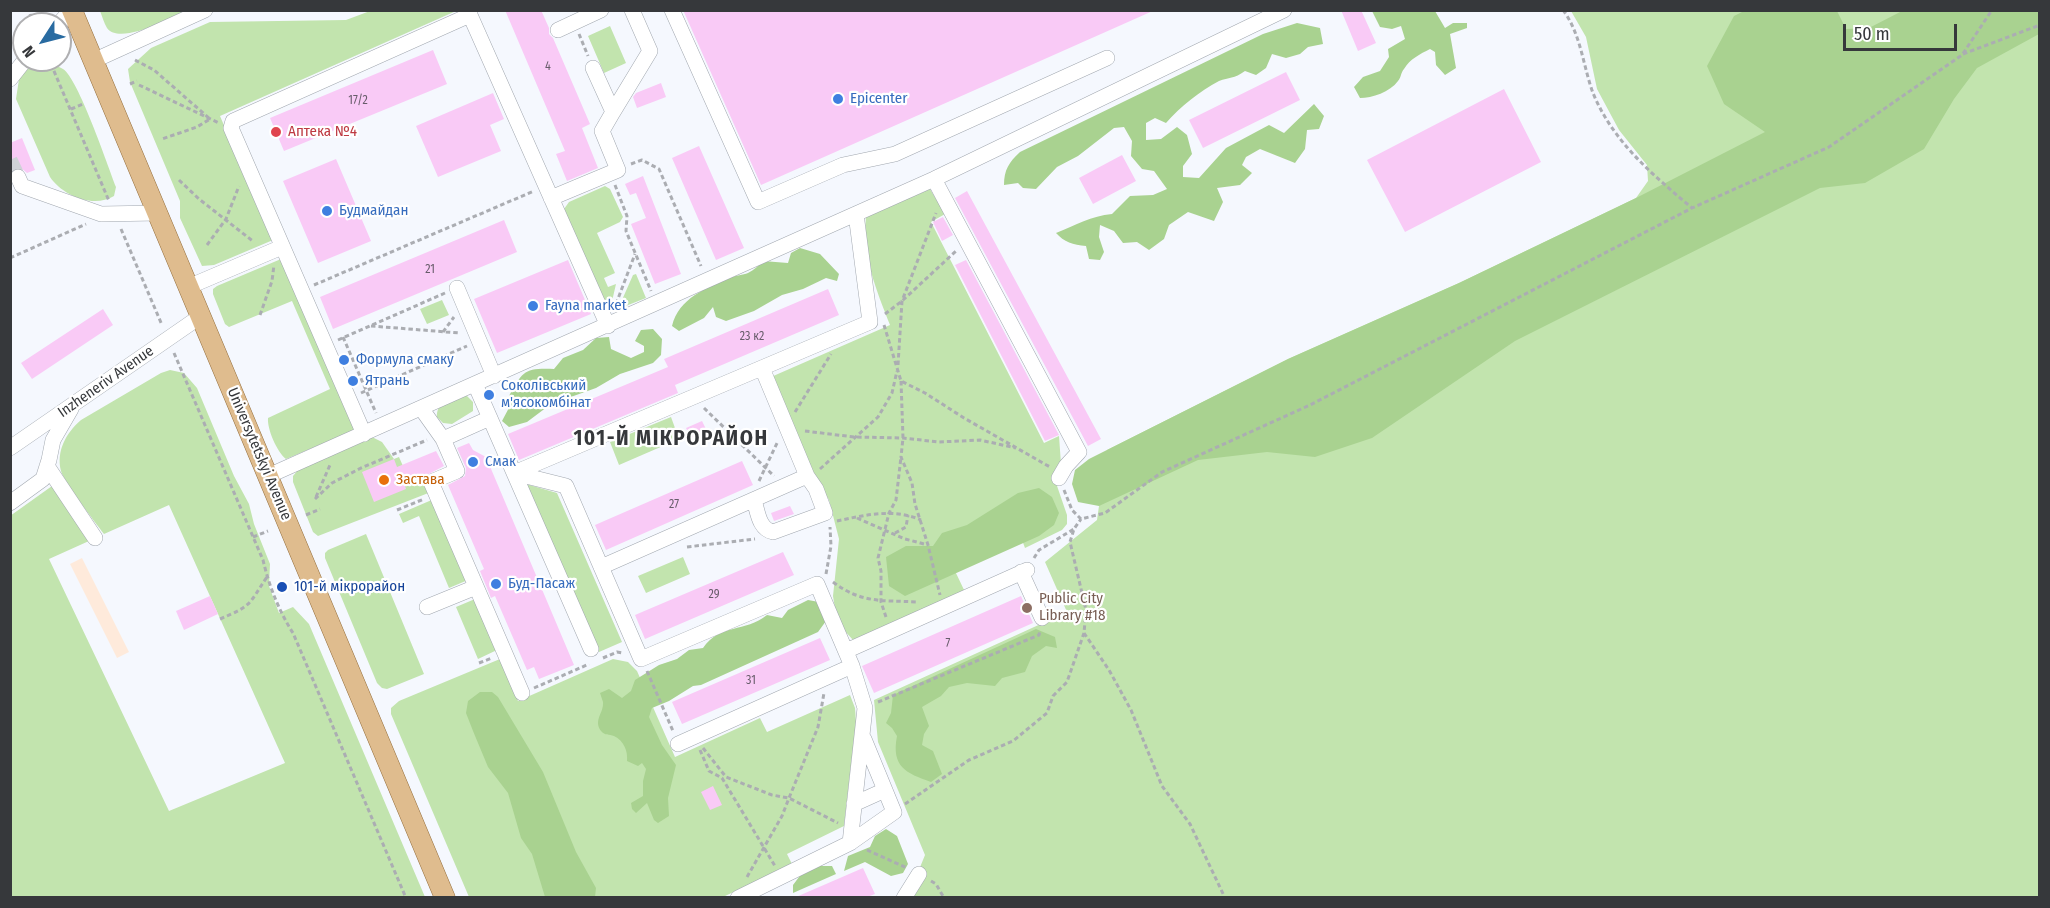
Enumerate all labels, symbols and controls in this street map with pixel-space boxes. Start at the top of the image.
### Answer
north arrow [12,12,72,72]
scale bar [1846,12,1960,50]
text: 50 m [1854,23,1890,45]
text: N [18,42,39,61]
house number: 4 [545,60,551,74]
place label: Epicenter [850,90,907,108]
marker: Epicenter [831,92,845,106]
house number: 17/2 [348,94,368,108]
place label: Аптека №4 [288,123,357,141]
marker: Аптека №4 [269,125,283,139]
place label: Будмайдан [339,202,408,220]
marker: Будмайдан [320,204,334,218]
house number: 21 [425,263,435,277]
place label: Fayna market [545,297,627,315]
marker: Fayna market [526,299,540,313]
house number: 23 к2 [740,330,764,344]
street label: Inzheneriv Avenue [55,342,157,422]
place label: Формула смаку [356,351,454,369]
marker: Формула смаку [337,353,351,367]
place label: Ятрань [365,372,409,390]
marker: Ятрань [346,374,360,388]
place label: Соколівський м'ясокомбінат [501,377,591,412]
street label: Universytetskyi Avenue [223,385,295,523]
marker: Соколівський м'ясокомбінат [482,388,496,402]
district label: 101-Й МІКРОРАЙОН [573,426,769,452]
place label: Смак [485,453,516,471]
marker: Смак [466,455,480,469]
place label: Застава [396,471,445,489]
marker: Застава [377,473,391,487]
house number: 27 [669,498,679,512]
place label: Буд-Пасаж [508,575,575,593]
marker: Буд-Пасаж [489,577,503,591]
place label: 101-й мікрорайон [294,578,405,596]
marker: 101-й мікрорайон [275,580,289,594]
house number: 29 [708,588,720,602]
place label: Public City Library #18 [1039,590,1105,625]
marker: Public City Library #18 [1020,601,1034,615]
house number: 7 [946,637,950,651]
house number: 31 [746,674,756,688]

